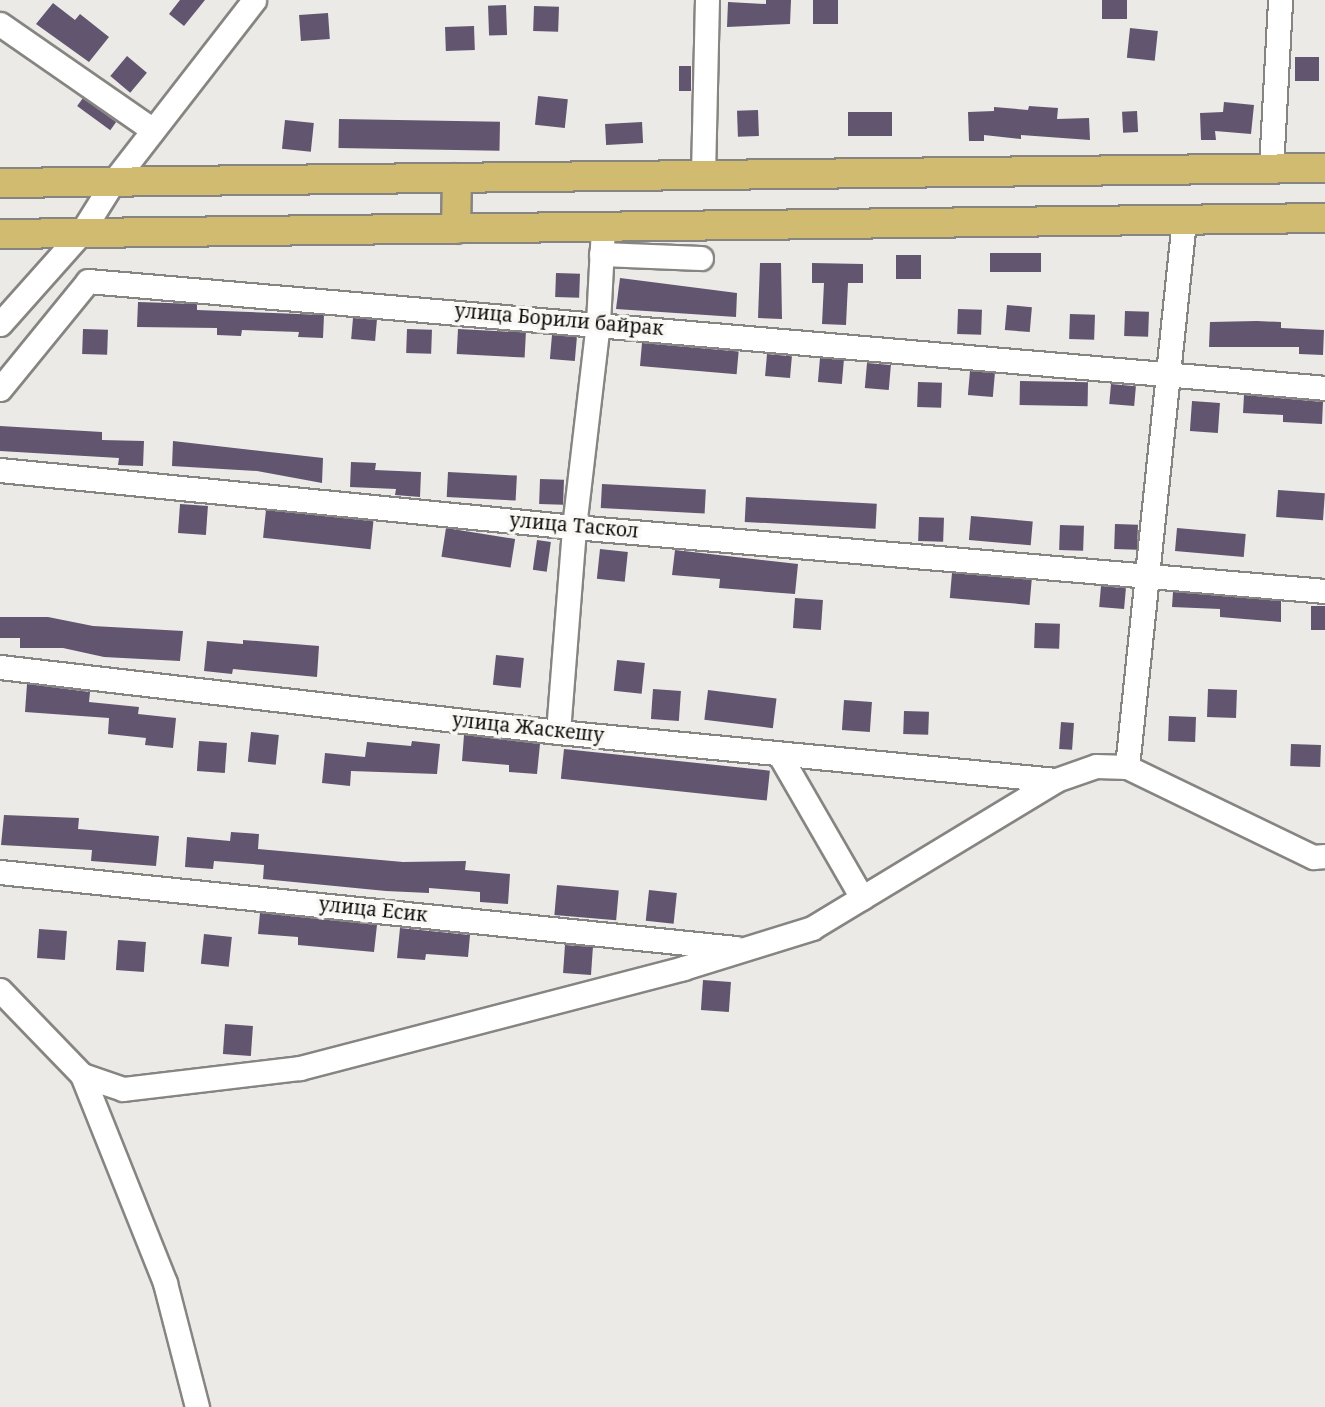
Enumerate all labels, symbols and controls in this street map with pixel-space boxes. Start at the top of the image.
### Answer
street label: улица Борили байрак [454,300,664,340]
street label: улица Таскол [509,509,639,543]
street label: улица Жаскешу [451,709,605,747]
street label: улица Есик [318,893,428,927]

